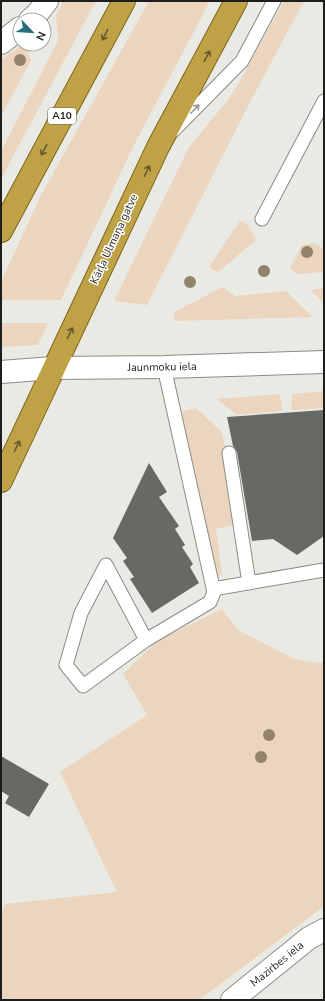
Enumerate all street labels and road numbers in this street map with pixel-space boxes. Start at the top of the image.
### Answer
road number: A10 [48,108,76,124]
street label: Kārļa Ulmaņa gatve [87,191,141,286]
street label: Jaunmoku iela [126,359,197,375]
street label: Mazirbes iela [247,938,307,990]

